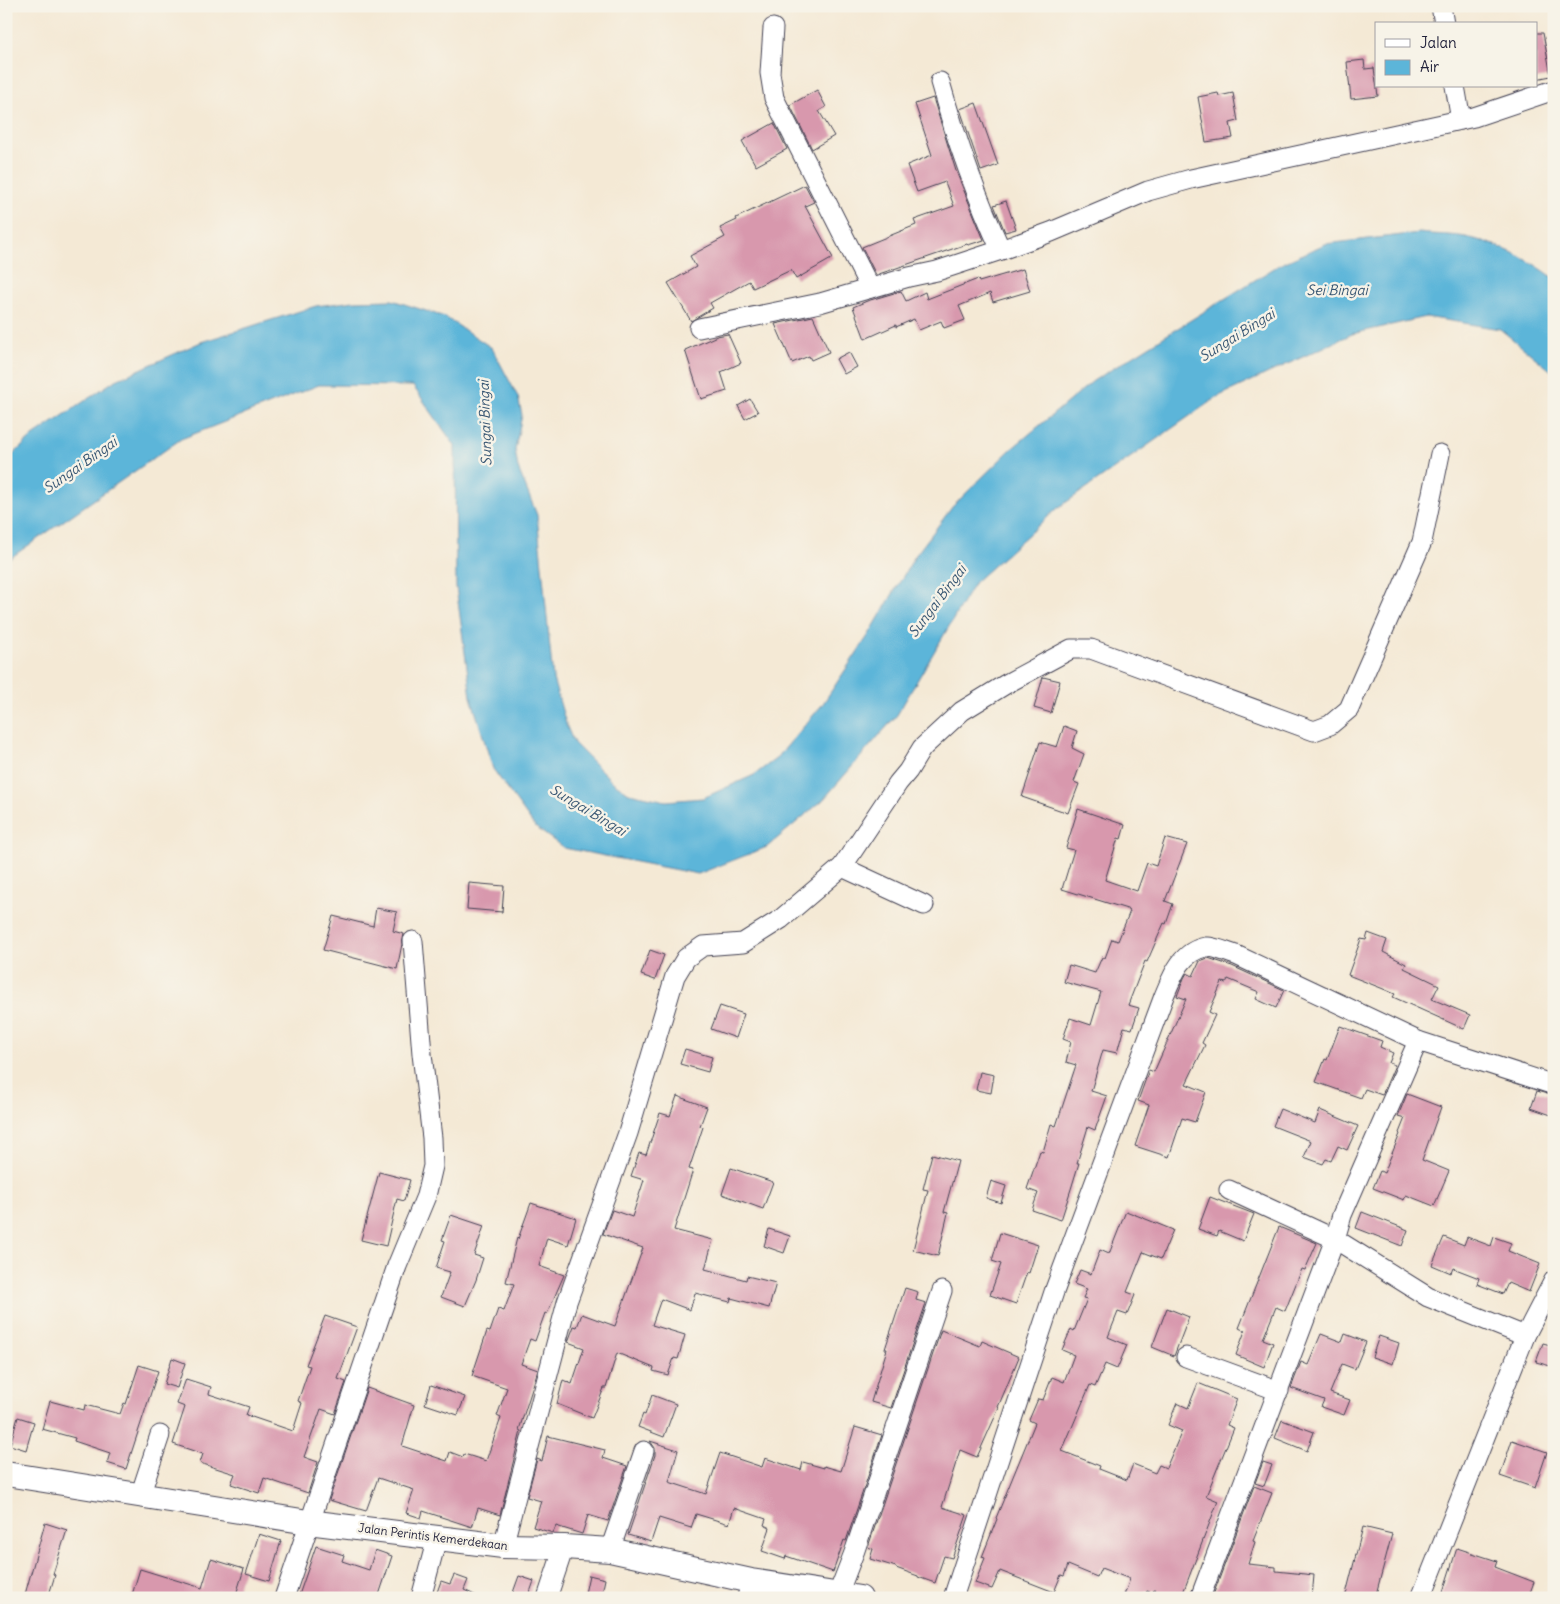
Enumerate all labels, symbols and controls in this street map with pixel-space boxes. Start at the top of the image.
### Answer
legend [1375,22,1538,88]
text: Jalan [1420,33,1457,52]
text: Air [1420,57,1439,76]
water label: Sei Bingai [1306,281,1369,299]
water label: Sungai Bingai [1196,304,1280,365]
water label: Sungai Bingai [474,378,495,466]
water label: Sungai Bingai [40,432,122,497]
water label: Sungai Bingai [904,560,971,641]
water label: Sungai Bingai [547,780,631,841]
street label: Jalan Perintis Kemerdekaan [357,1520,509,1553]

